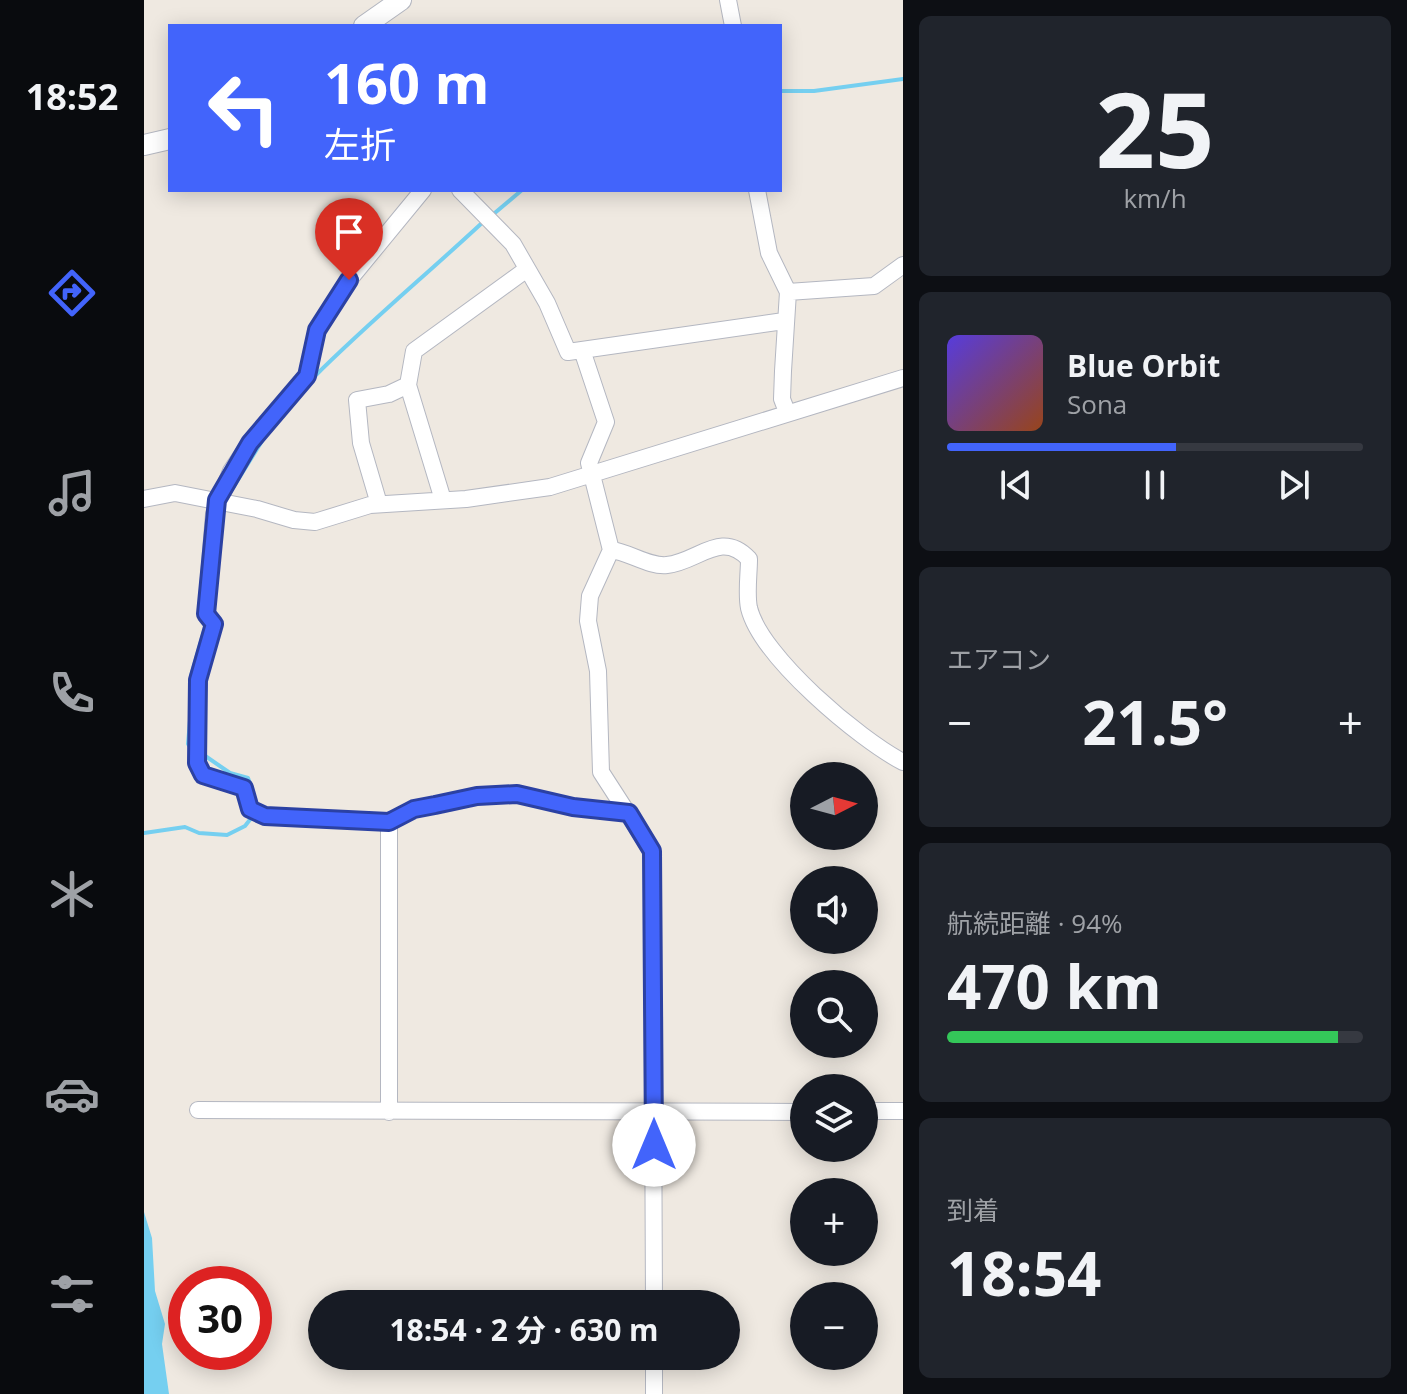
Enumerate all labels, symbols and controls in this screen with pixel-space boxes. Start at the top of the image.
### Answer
text: 160 m [324,44,490,120]
icon: left [192,56,296,160]
text: 25 [1096,57,1214,198]
text: 18:52 [26,72,118,121]
text: 左折 [324,120,396,169]
text: km/h [1123,180,1187,216]
pin [315,198,383,280]
icon: arrive [327,210,371,254]
icon: directions [44,265,100,321]
text: Blue Orbit [1067,345,1220,386]
text: Sona [1067,386,1127,422]
icon: previous [994,463,1038,507]
icon: pause [1133,463,1177,507]
icon: next [1272,463,1316,507]
icon: music [44,465,100,521]
text: エアコン [947,641,1051,677]
icon: phone [44,665,100,721]
text: 21.5° [1082,681,1228,763]
text: − [947,692,972,752]
text: + [1338,692,1363,752]
north arrow [790,762,878,850]
map controls [790,762,878,1370]
icon: climate [44,866,100,922]
button: sound [790,866,878,954]
text: 航続距離 · 94% [947,905,1123,941]
text: 470 km [947,945,1162,1027]
button: search [790,970,878,1058]
icon: car [44,1066,100,1122]
button: layers [790,1074,878,1162]
position arrow [612,1103,696,1187]
button: + [790,1178,878,1266]
text: 到着 [947,1192,999,1228]
text: 18:54 [947,1232,1101,1314]
icon: filters [44,1266,100,1322]
speed limit sign: 30 [168,1266,272,1370]
button: − [790,1282,878,1370]
text: 18:54 · 2 分 · 630 m [389,1309,659,1350]

